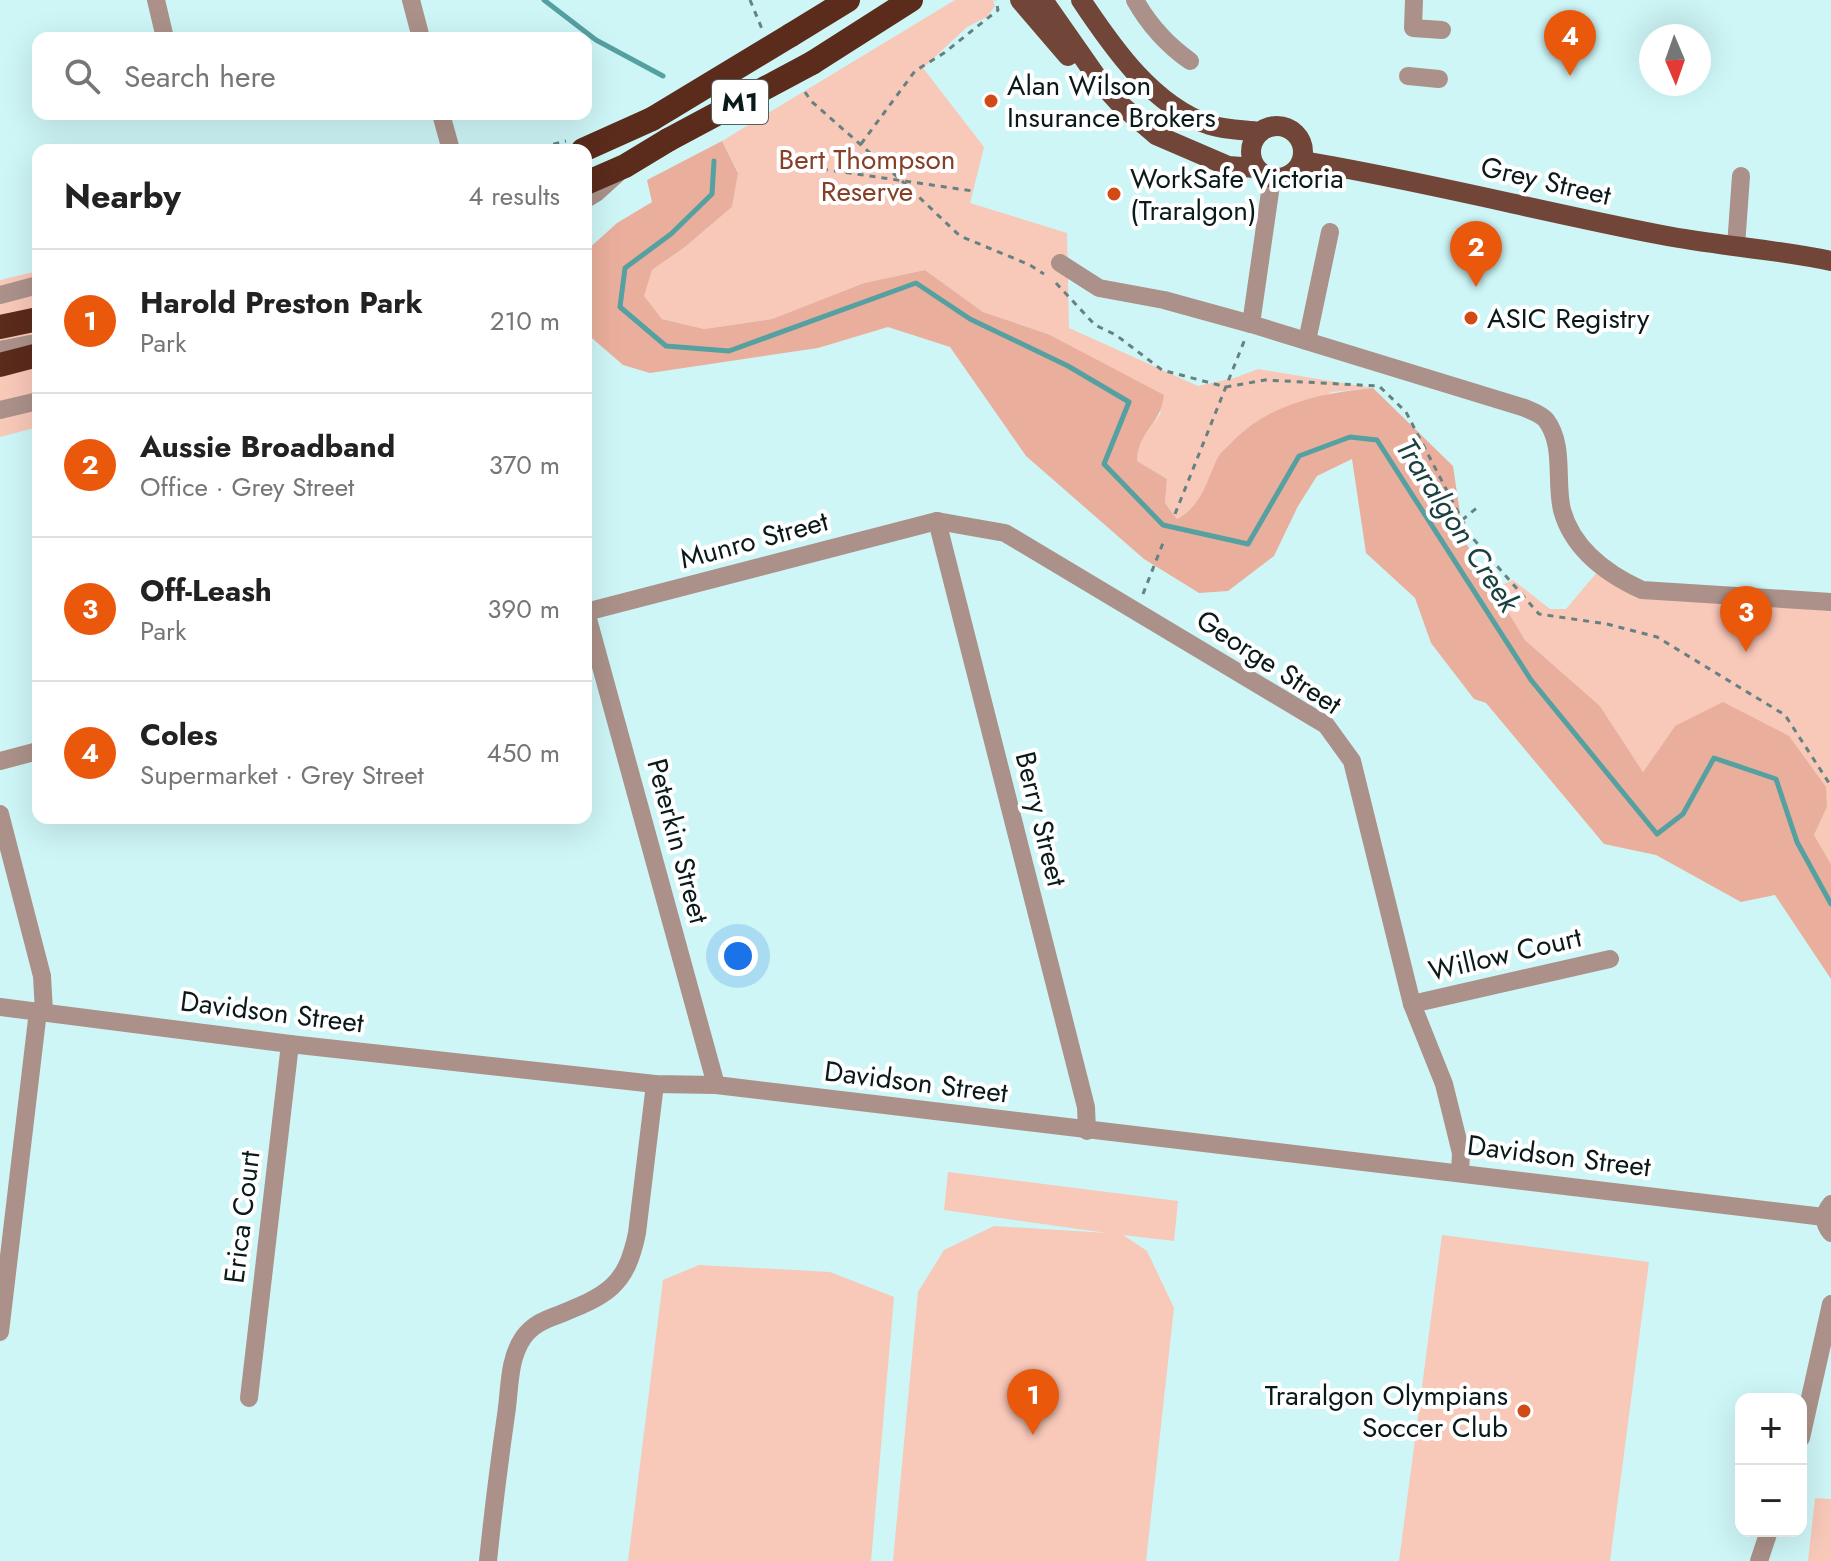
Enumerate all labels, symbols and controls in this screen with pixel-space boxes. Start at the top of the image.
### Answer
pin: 4 [1544,10,1596,76]
north arrow [1639,24,1711,96]
search box [32,32,592,120]
icon: search [60,54,104,98]
text: Search here [124,55,276,98]
place label: Alan Wilson Insurance Brokers [1007,65,1216,138]
road number: M1 [712,80,768,124]
marker: Alan Wilson Insurance Brokers [982,92,1000,110]
park label: Bert Thompson Reserve [779,139,955,212]
street label: Grey Street [1477,146,1615,216]
place label: WorkSafe Victoria (Traralgon) [1130,158,1344,231]
text: Nearby [64,172,181,221]
text: 4 results [468,177,560,215]
marker: WorkSafe Victoria (Traralgon) [1105,185,1123,203]
pin: 2 [1450,221,1502,287]
text: Harold Preston Park [140,281,423,324]
place label: ASIC Registry [1487,298,1650,339]
text: 1 [83,302,97,340]
text: 210 m [490,302,560,340]
marker: ASIC Registry [1462,309,1480,327]
text: Park [140,324,186,362]
text: Aussie Broadband [140,425,395,468]
water label: Traralgon Creek [1385,429,1531,622]
text: 2 [81,446,99,484]
text: 370 m [489,446,560,484]
text: Office · Grey Street [140,468,354,506]
street label: Munro Street [675,500,833,579]
text: Off-Leash [140,569,272,612]
pin: 3 [1720,586,1772,652]
text: 3 [82,590,98,628]
text: 390 m [487,590,560,628]
street label: George Street [1188,600,1350,725]
text: Park [140,612,186,650]
text: Coles [140,713,218,756]
text: 4 [81,734,99,772]
text: 450 m [486,734,560,772]
street label: Berry Street [1004,747,1078,891]
street label: Peterkin Street [636,754,720,928]
text: Supermarket · Grey Street [140,756,424,794]
street label: Willow Court [1425,916,1586,991]
your location [718,936,758,976]
street label: Davidson Street [178,980,366,1044]
street label: Davidson Street [822,1050,1010,1114]
street label: Davidson Street [1465,1124,1653,1188]
street label: Erica Court [214,1148,270,1286]
pin: 1 [1007,1369,1059,1435]
place label: Traralgon Olympians Soccer Club [1265,1375,1508,1448]
map controls [1735,1393,1807,1537]
button: + [1735,1393,1807,1465]
marker: Traralgon Olympians Soccer Club [1515,1402,1533,1420]
button: − [1735,1465,1807,1537]

